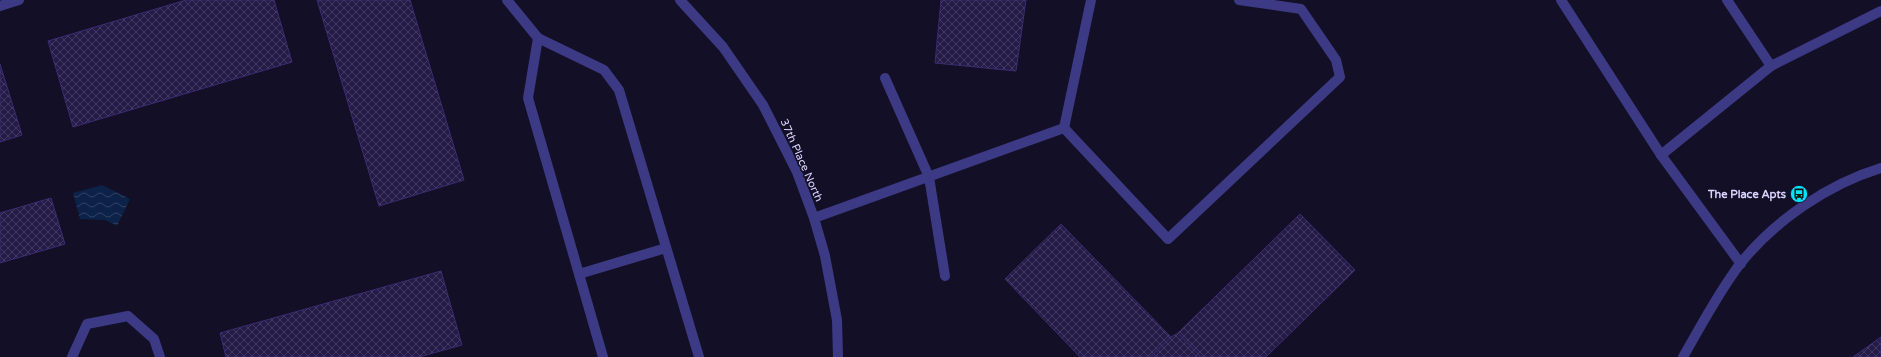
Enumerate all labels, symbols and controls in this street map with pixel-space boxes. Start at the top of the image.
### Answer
street label: 37th Place North [777,117,826,204]
bus stop icon: The Place Apts [1789,184,1809,204]
place label: The Place Apts [1707,188,1787,202]

